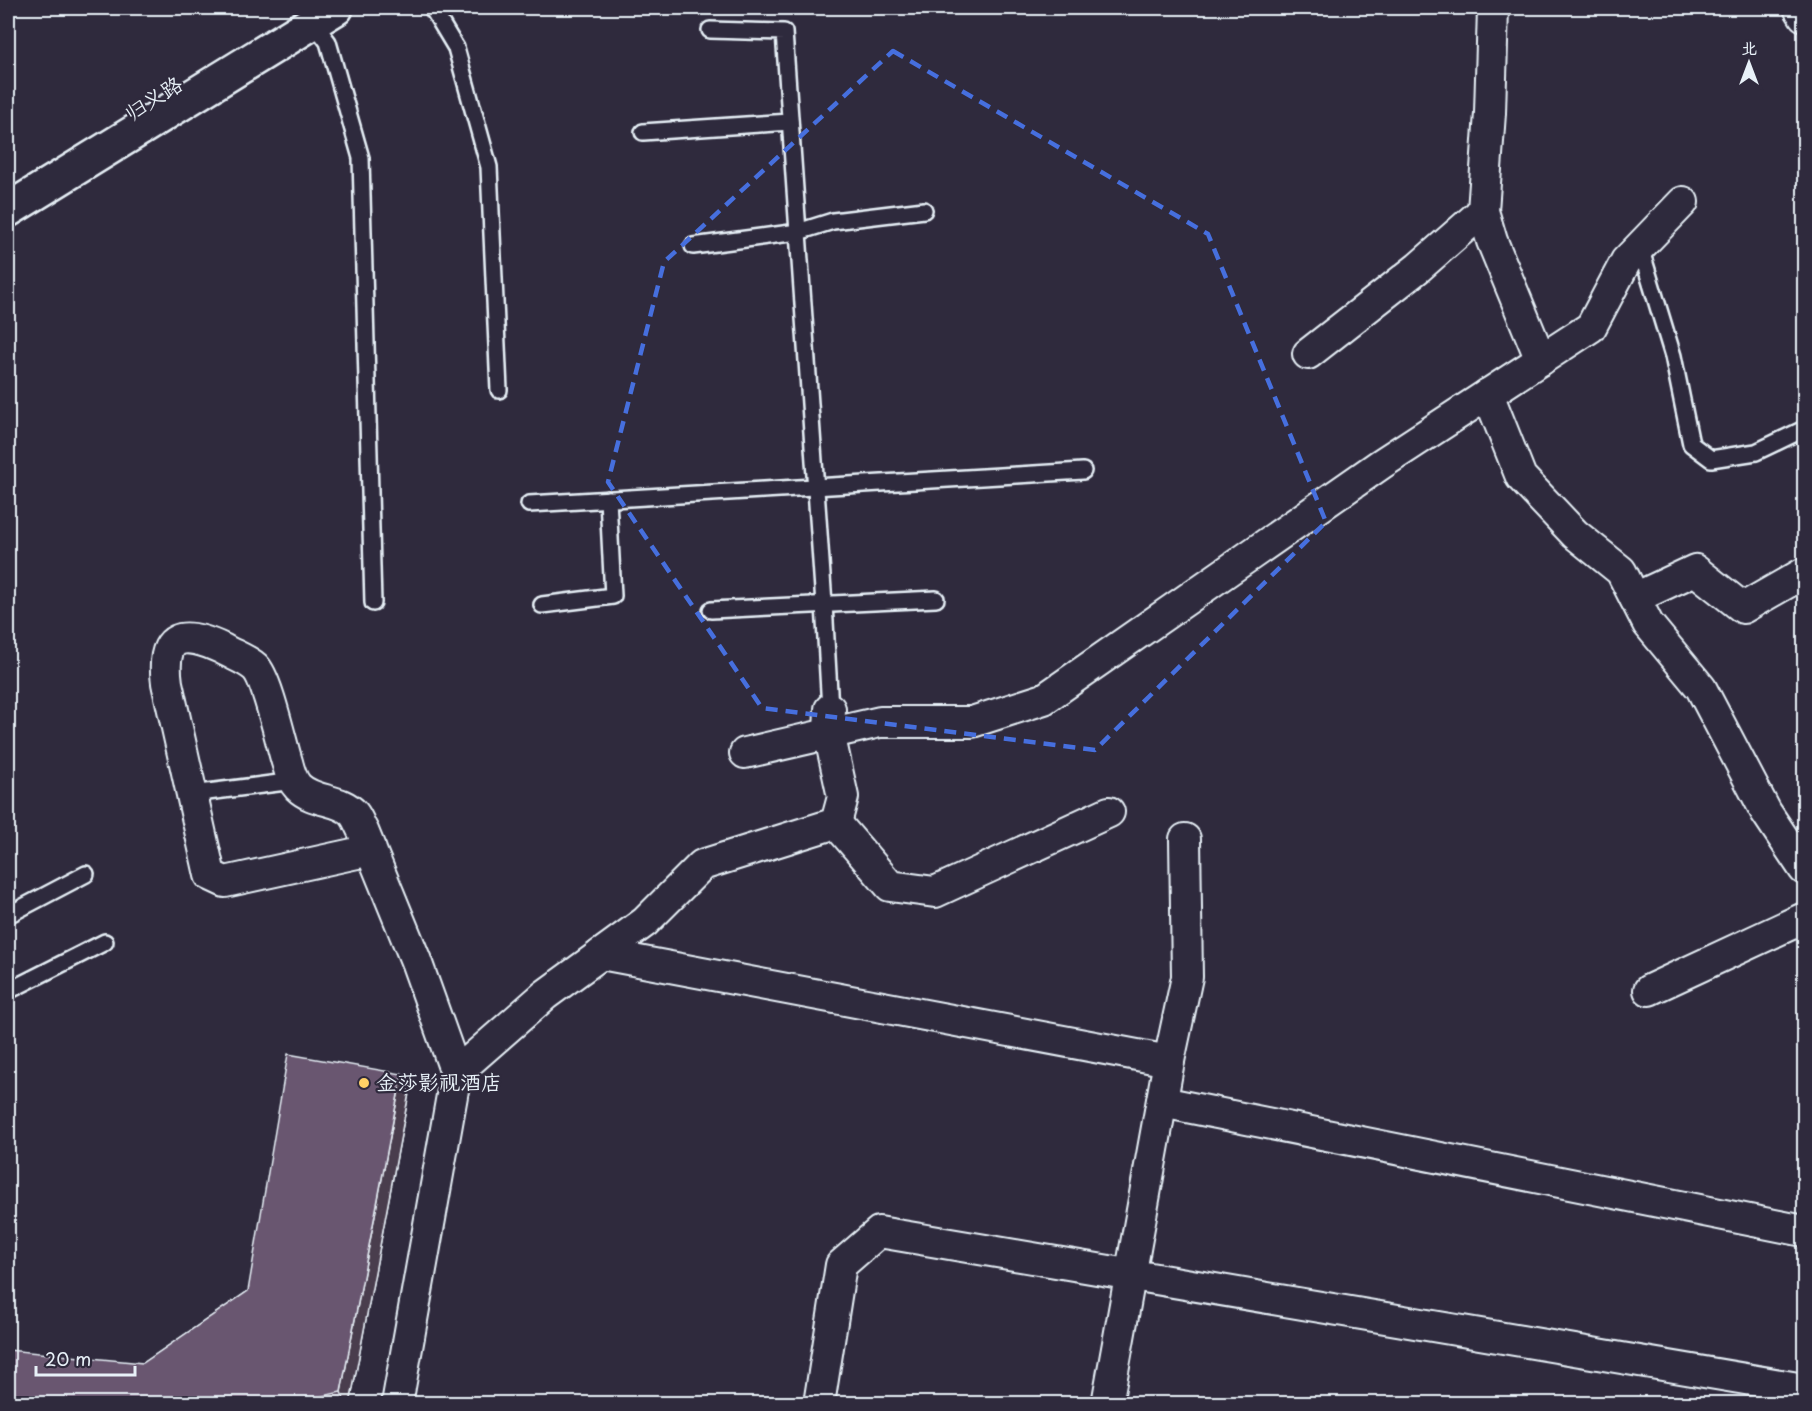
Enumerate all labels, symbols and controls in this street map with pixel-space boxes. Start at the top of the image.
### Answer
north arrow [1719,33,1779,93]
text: 北 [1741,35,1757,59]
street label: 归义路 [118,67,188,128]
place label: 金莎影视酒店 [376,1065,502,1097]
marker: 金莎影视酒店 [357,1076,371,1090]
scale bar [36,1339,135,1377]
text: 20 m [45,1345,91,1372]

